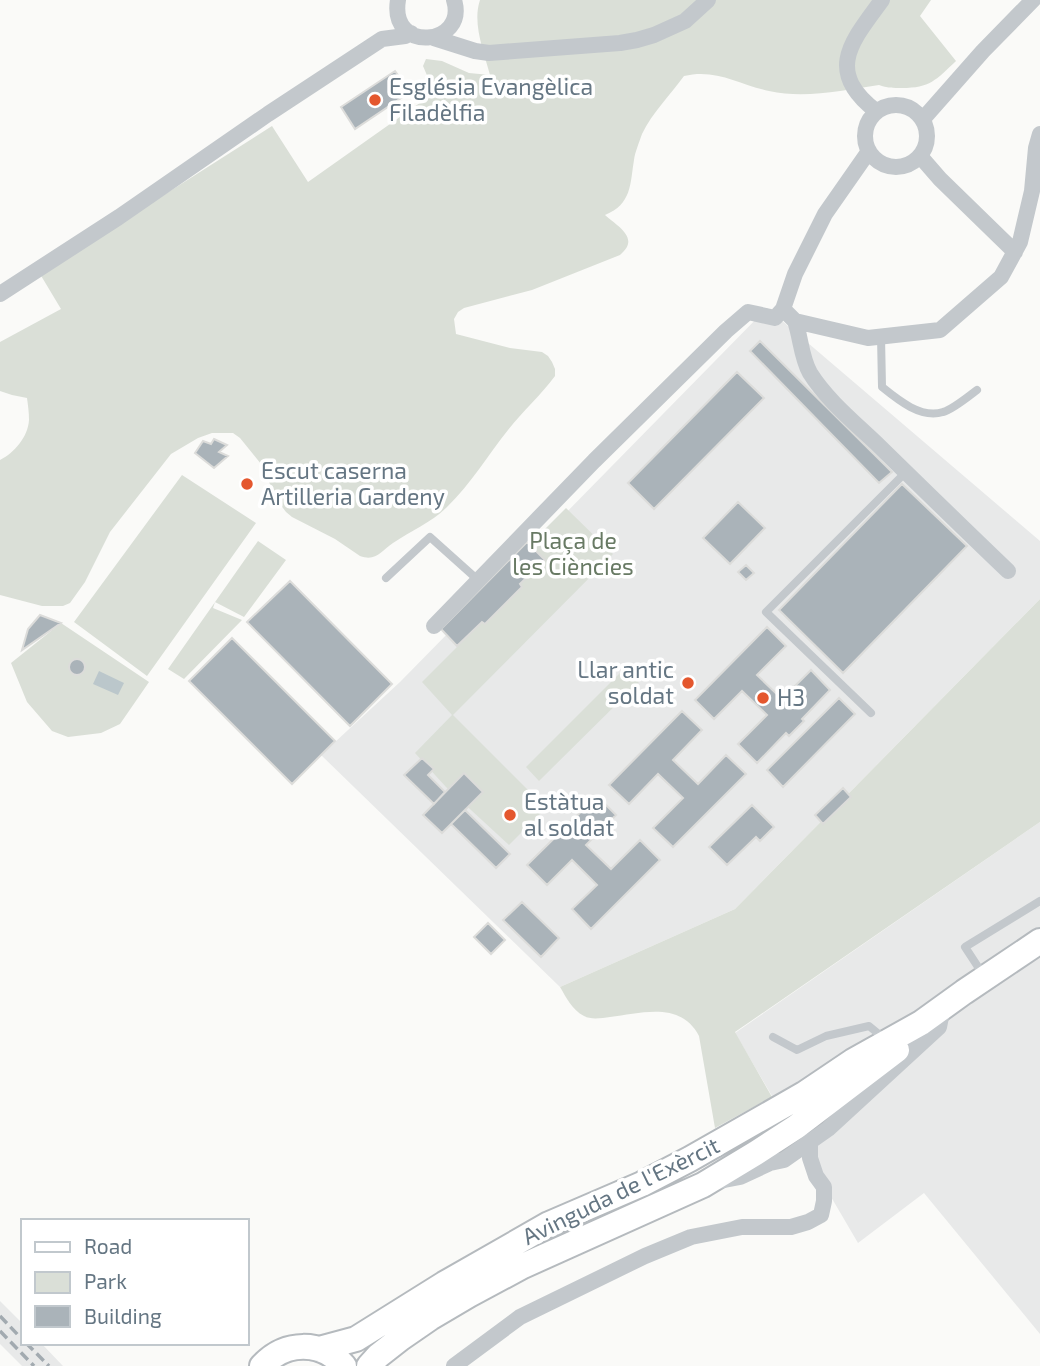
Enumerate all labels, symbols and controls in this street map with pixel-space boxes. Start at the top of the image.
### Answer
place label: Església Evangèlica Filadèlfia [389,72,593,126]
marker: Església Evangèlica Filadèlfia [367,92,383,108]
place label: Escut caserna Artilleria Gardeny [261,456,445,510]
marker: Escut caserna Artilleria Gardeny [239,476,255,492]
park label: Plaça de les Ciències [512,526,634,580]
place label: Llar antic soldat [577,655,674,709]
marker: Llar antic soldat [680,675,696,691]
place label: H3 [777,683,805,711]
marker: H3 [755,690,771,706]
place label: Estàtua al soldat [524,787,614,841]
marker: Estàtua al soldat [502,807,518,823]
street label: Avinguda de l'Exèrcit [518,1130,724,1250]
legend [21,1219,248,1345]
text: Road [84,1233,132,1258]
text: Park [84,1268,127,1293]
text: Building [84,1303,162,1328]

